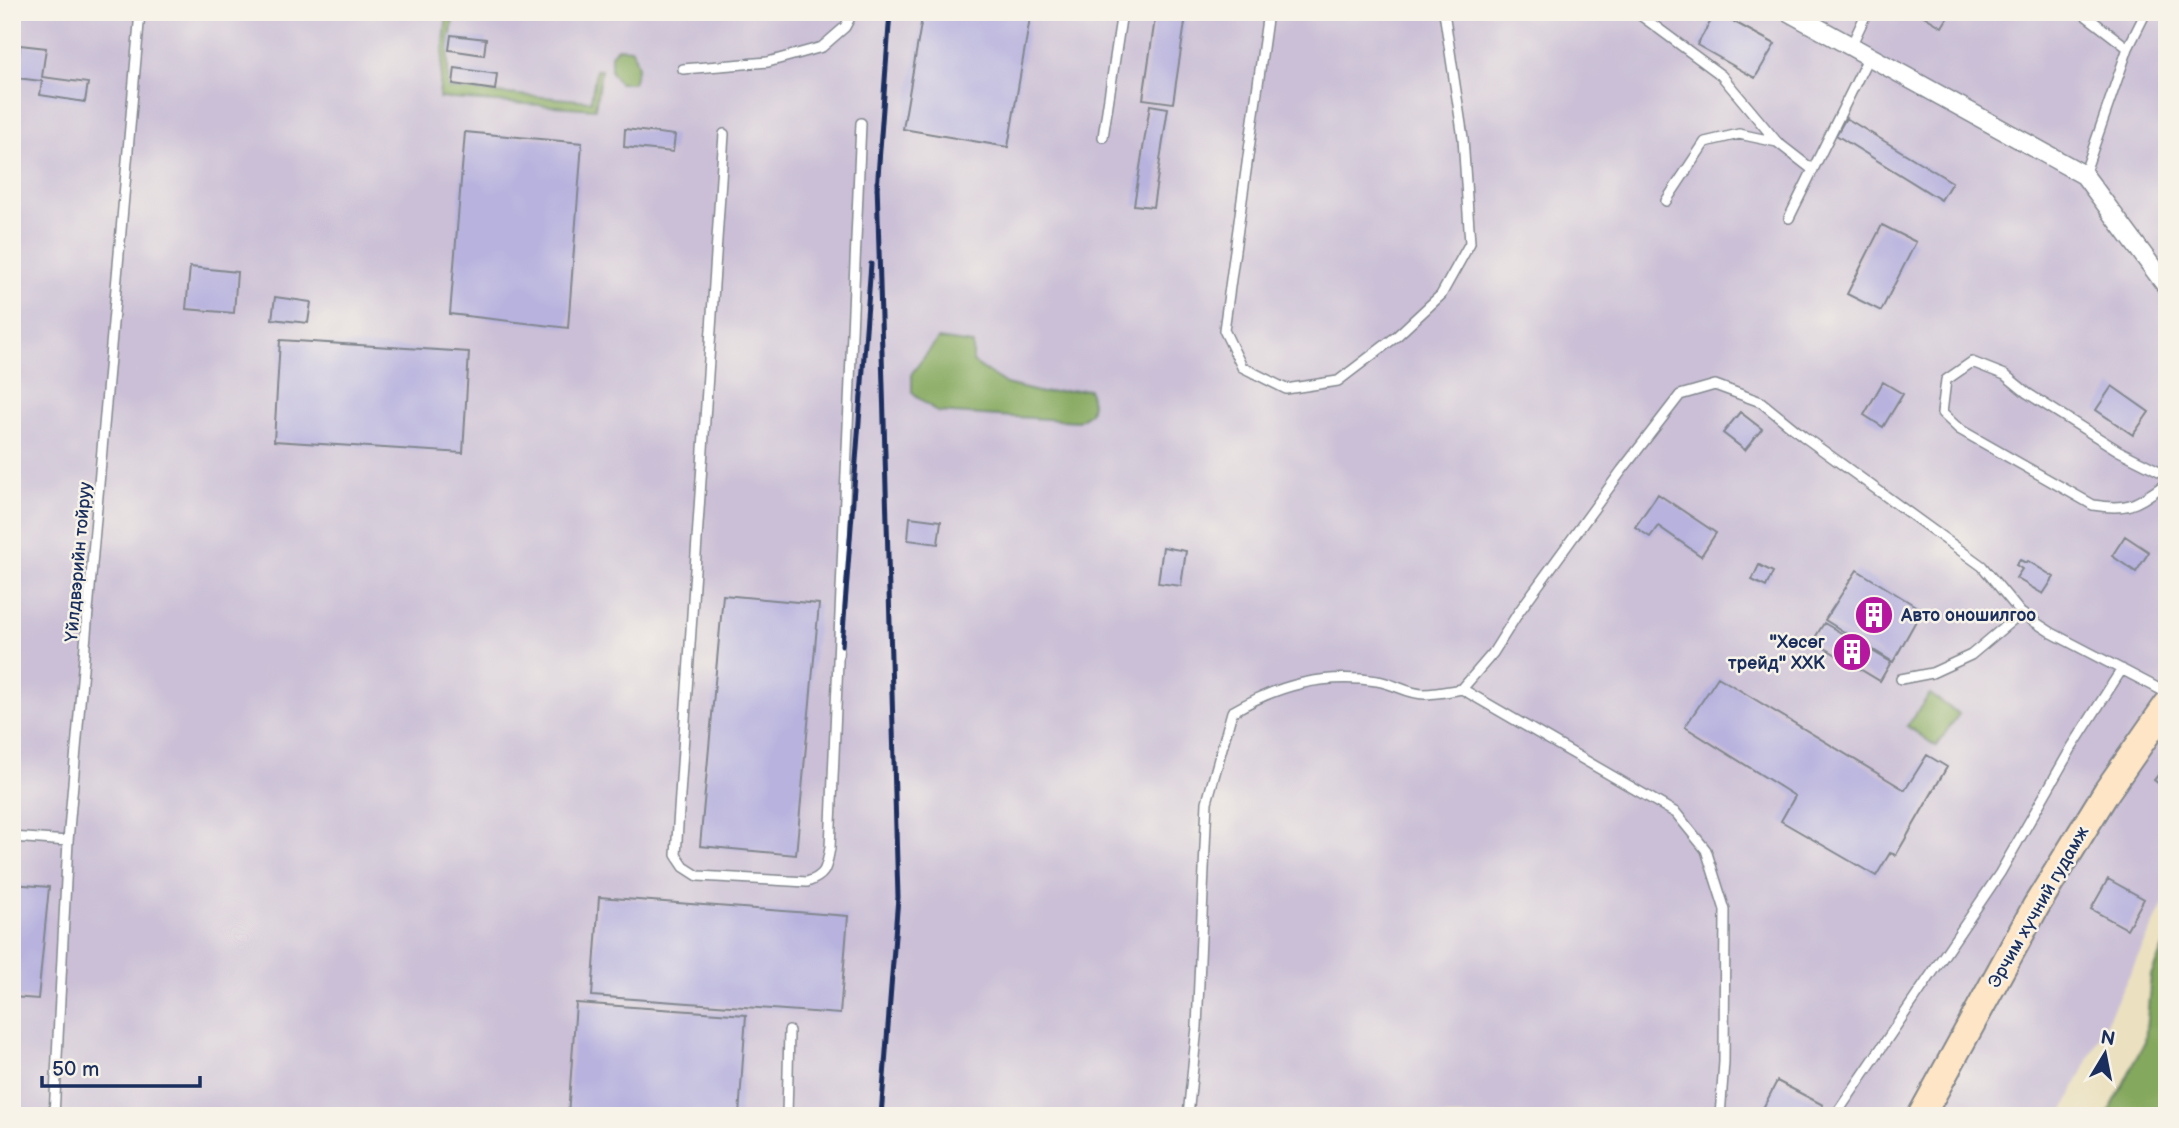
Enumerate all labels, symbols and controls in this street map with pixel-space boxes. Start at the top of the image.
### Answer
street label: Үйлдвэрийн тойруу [61,480,96,643]
building icon: Авто оношилгоо [1853,594,1895,636]
place label: Авто оношилгоо [1900,605,2036,626]
building icon: "Хөсөг трейд" ХХК [1831,631,1873,673]
place label: "Хөсөг трейд" ХХК [1728,632,1826,674]
street label: Эрчим хүчний гудамж [1984,822,2094,992]
north arrow [2070,1020,2140,1090]
text: N [2099,1026,2117,1051]
scale bar [42,1044,200,1088]
text: 50 m [52,1057,99,1082]

